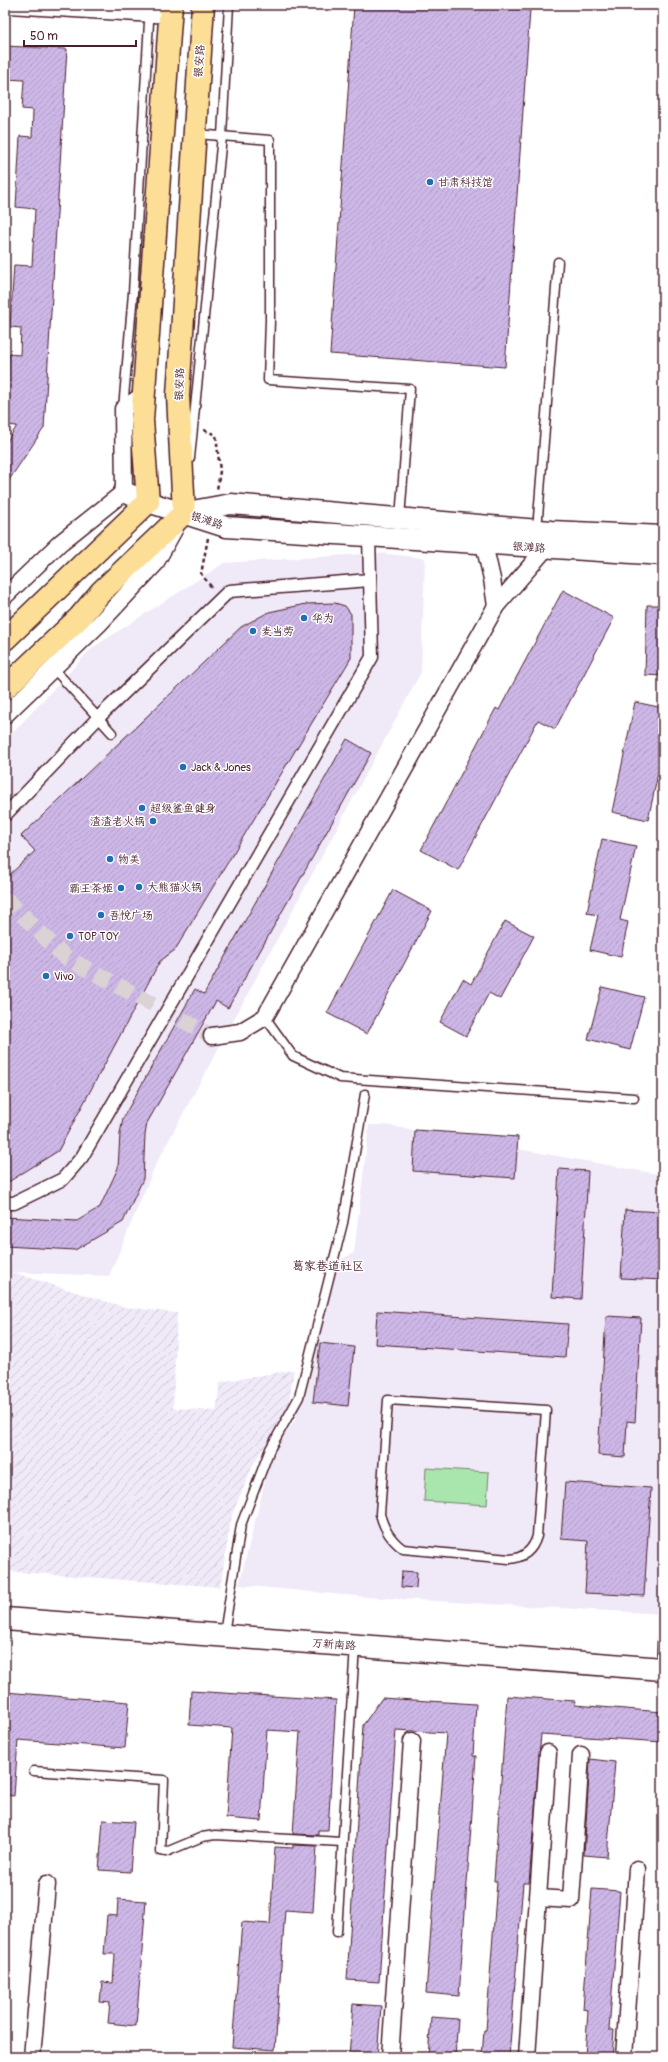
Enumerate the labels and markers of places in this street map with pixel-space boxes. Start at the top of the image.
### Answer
place label: 甘肃科技馆 [438,176,493,189]
marker: 甘肃科技馆 [425,177,435,187]
place label: 华为 [312,612,334,625]
marker: 华为 [299,613,309,623]
place label: 麦当劳 [261,625,294,638]
marker: 麦当劳 [248,626,258,636]
place label: Jack & Jones [191,761,251,774]
marker: Jack & Jones [178,762,188,772]
place label: 超级鲨鱼健身 [150,802,216,815]
marker: 超级鲨鱼健身 [137,803,147,813]
place label: 渣渣老火锅 [90,815,145,828]
marker: 渣渣老火锅 [148,816,158,826]
place label: 物美 [118,853,140,866]
marker: 物美 [105,854,115,864]
place label: 大熊猫火锅 [147,881,202,894]
place label: 霸王茶姬 [69,882,113,895]
marker: 大熊猫火锅 [134,882,144,892]
marker: 霸王茶姬 [116,883,126,893]
place label: 吾悦广场 [109,909,153,922]
marker: 吾悦广场 [96,910,106,920]
place label: TOP TOY [78,930,120,943]
marker: TOP TOY [65,931,75,941]
place label: Vivo [54,970,74,983]
marker: Vivo [41,971,51,981]

